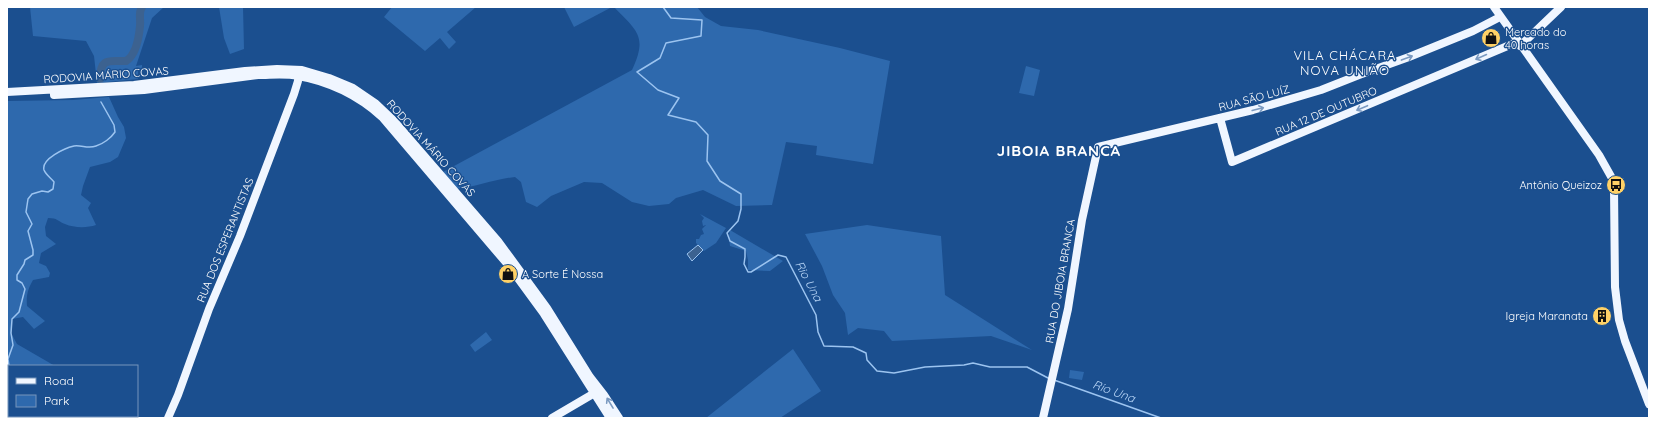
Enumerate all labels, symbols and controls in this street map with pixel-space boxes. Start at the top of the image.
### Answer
place label: Mercado do 40 horas [1505,25,1567,52]
shop icon: Mercado do 40 horas [1480,27,1502,49]
district label: VILA CHÁCARA NOVA UNIÃO [1293,47,1397,78]
one-way arrow [1400,53,1412,61]
one-way arrow [1476,54,1488,61]
street label: RODOVIA MÁRIO COVAS [43,64,169,86]
street label: RUA SÃO LUÍZ [1217,82,1291,114]
street label: RUA 12 DE OUTUBRO [1273,83,1379,139]
street label: RODOVIA MÁRIO COVAS [384,97,478,199]
one-way arrow [1251,105,1264,112]
one-way arrow [1356,105,1368,113]
district label: JIBOIA BRANCA [997,141,1121,160]
bus stop icon: Antônio Queizoz [1605,174,1627,196]
street label: RUA DOS ESPERANTISTAS [194,176,256,304]
place label: Antônio Queizoz [1519,178,1602,192]
street label: RUA DO JIBOIA BRANCA [1042,218,1078,344]
water label: Rio Una [792,258,826,305]
shop icon: A Sorte É Nossa [497,263,519,285]
place label: A Sorte É Nossa [522,267,603,281]
building icon: Igreja Maranata [1591,305,1613,327]
place label: Igreja Maranata [1506,309,1588,323]
legend [8,365,138,417]
text: Road [44,373,74,388]
water label: Rio Una [1091,376,1138,406]
text: Park [44,393,69,408]
one-way arrow [605,397,613,409]

